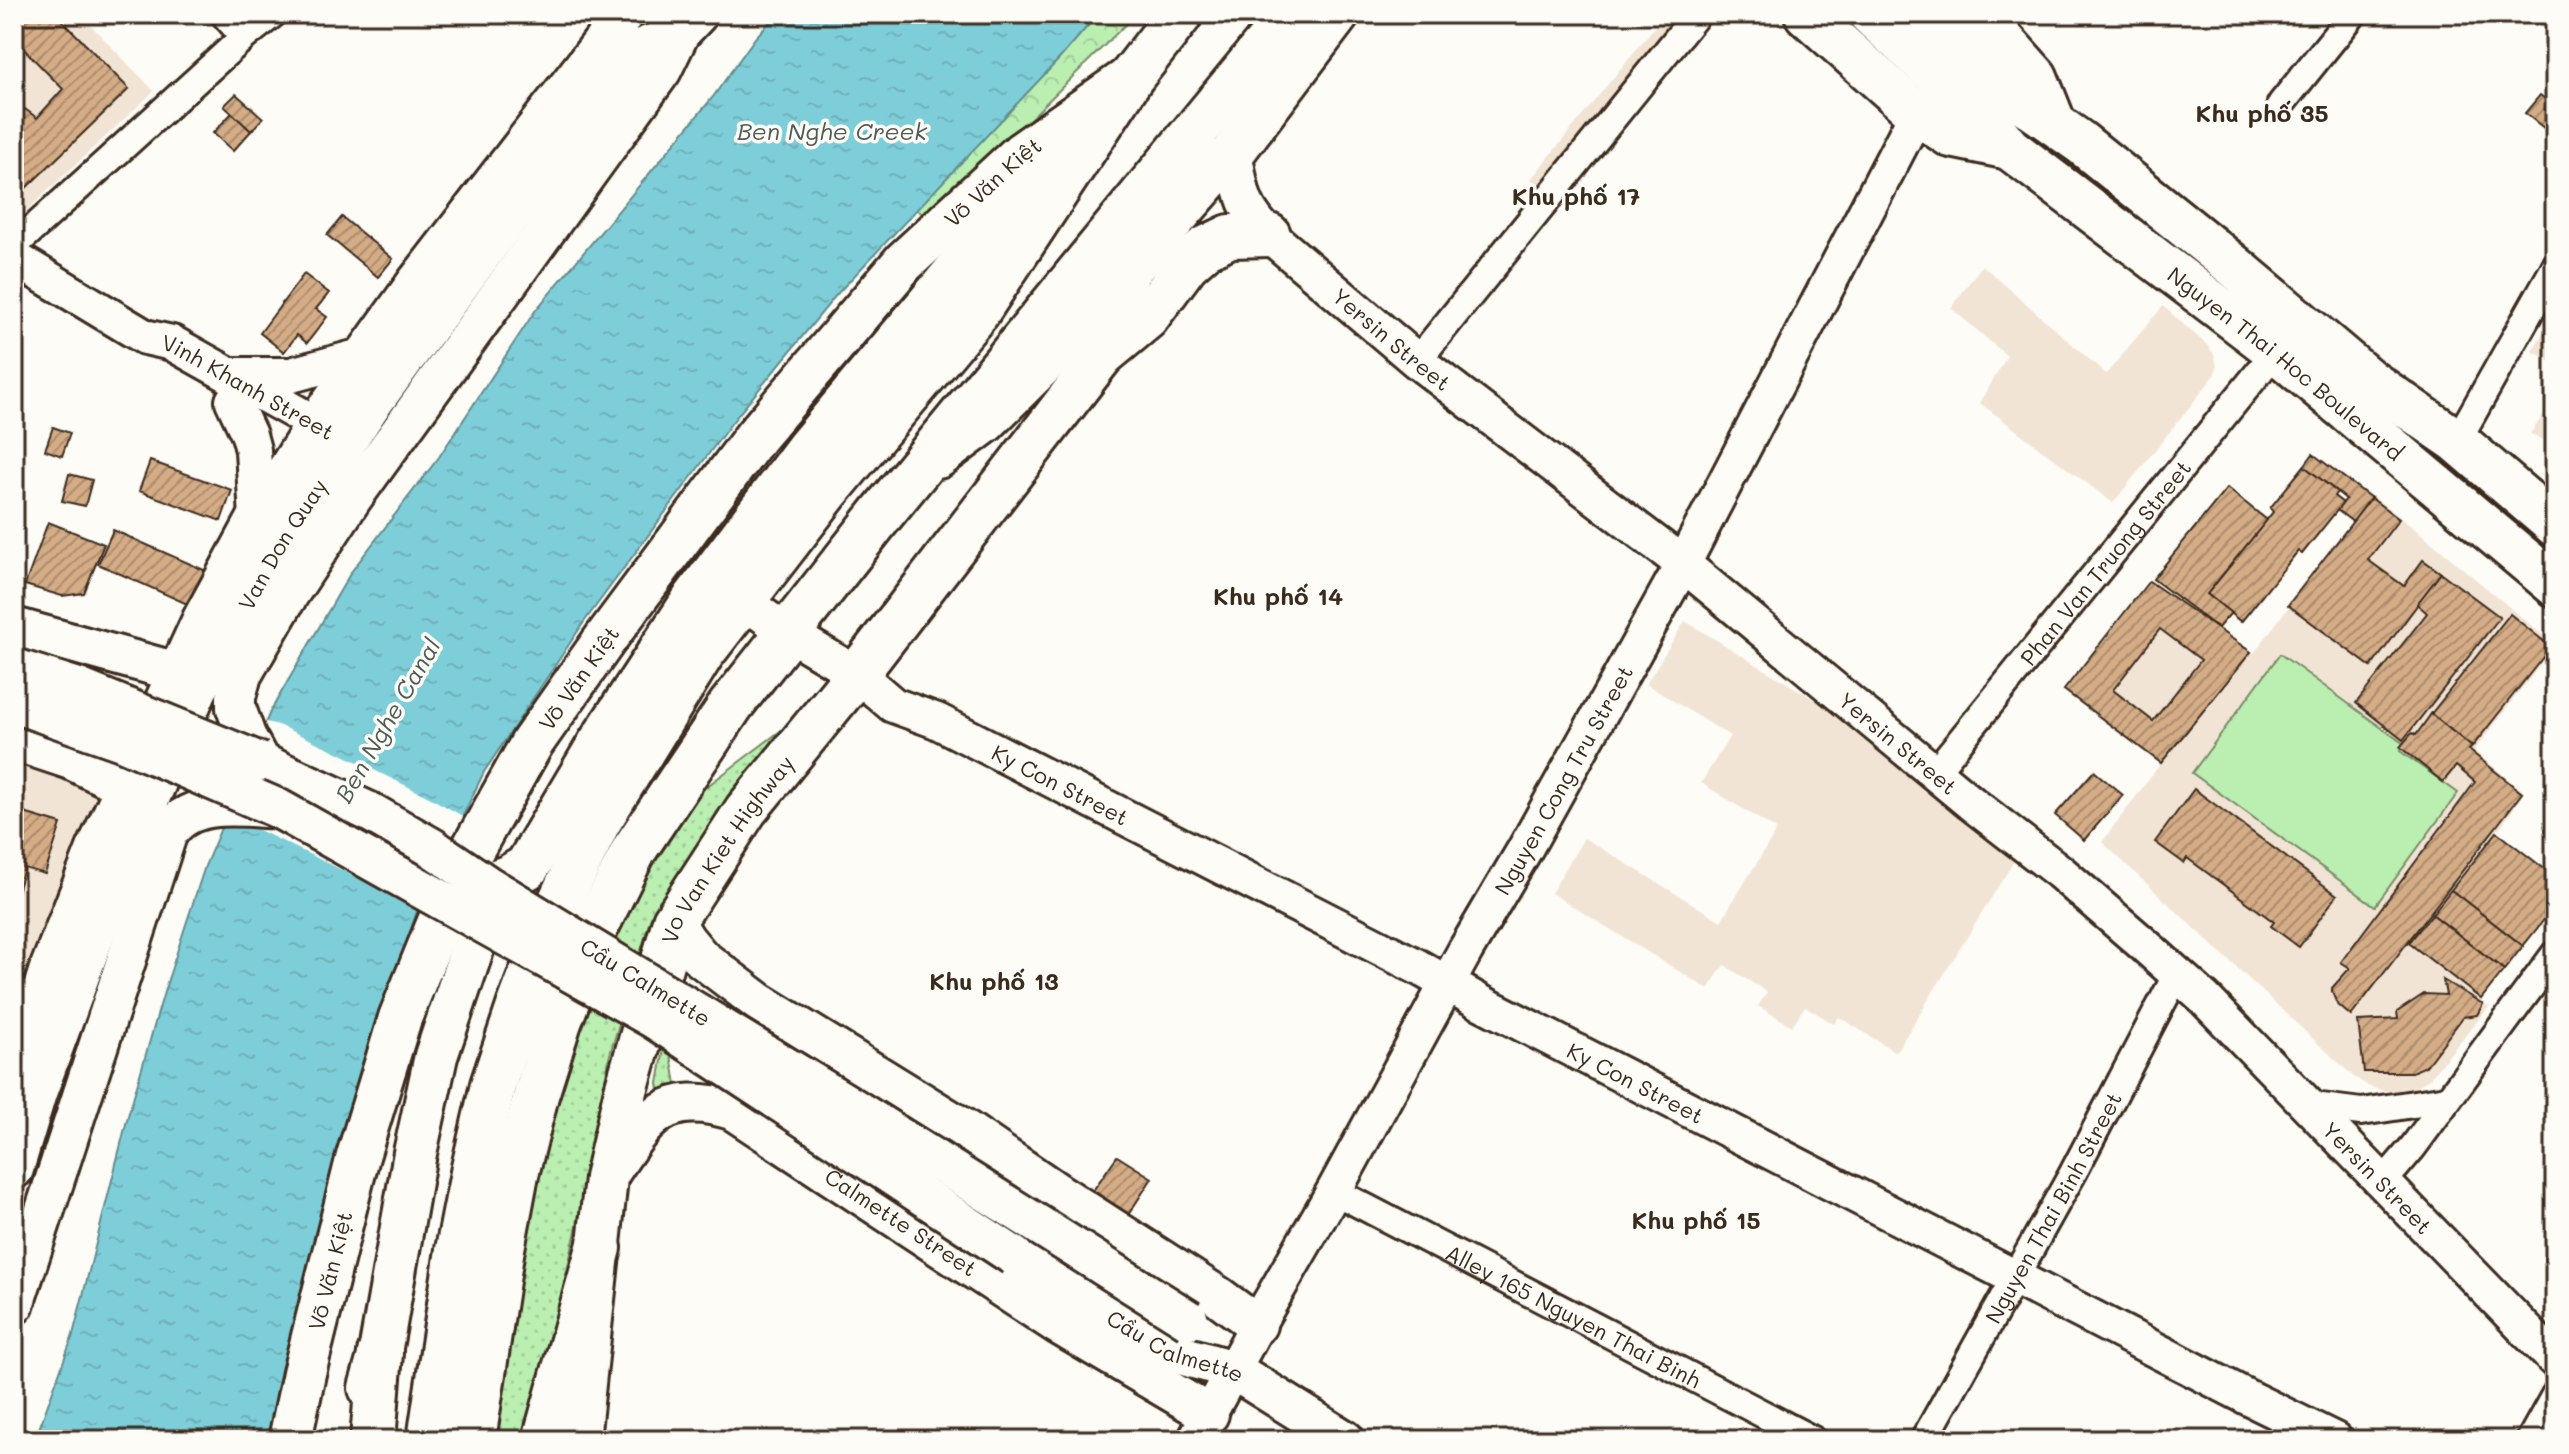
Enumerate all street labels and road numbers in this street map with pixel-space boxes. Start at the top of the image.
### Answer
street label: Võ Văn Kiệt [937,130,1047,233]
street label: Nguyen Thai Hoc Boulevard [2162,260,2410,467]
street label: Yersin Street [1327,281,1457,396]
street label: Vinh Khanh Street [160,327,340,446]
street label: Phan Van Truong Street [2013,453,2197,671]
street label: Van Don Quay [231,473,333,615]
street label: Võ Văn Kiệt [531,619,625,736]
street label: Nguyen Cong Tru Street [1487,660,1639,900]
street label: Yersin Street [1833,685,1964,800]
street label: Ky Con Street [987,737,1134,831]
street label: Vo Van Kiet Highway [654,749,800,946]
street label: Cầu Calmette [575,931,717,1032]
street label: Ky Con Street [1563,1035,1709,1129]
street label: Nguyen Thai Binh Street [1978,1086,2128,1328]
street label: Yersin Street [2317,1115,2439,1240]
street label: Calmette Street [820,1161,983,1282]
street label: Võ Văn Kiệt [301,1208,358,1333]
street label: Alley 165 Nguyen Thai Binh [1441,1237,1706,1394]
street label: Cầu Calmette [1102,1302,1250,1388]

